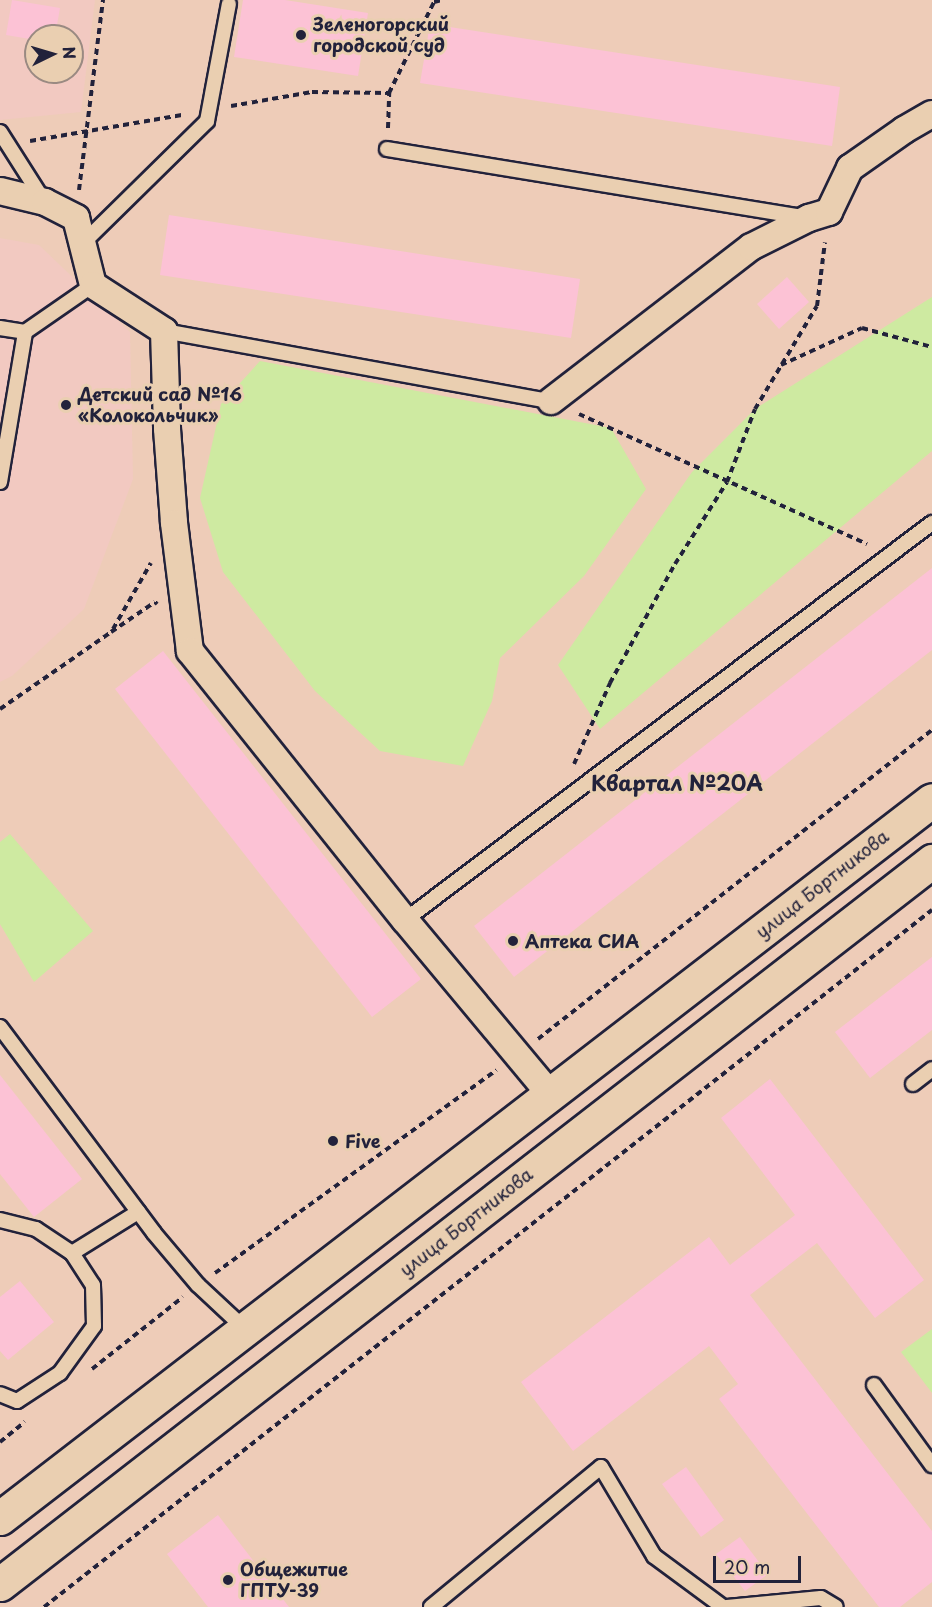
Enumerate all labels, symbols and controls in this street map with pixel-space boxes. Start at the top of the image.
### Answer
place label: Зеленогорский городской суд [313,14,449,57]
north arrow [24,24,84,84]
marker: Зеленогорский городской суд [294,28,308,42]
text: N [57,45,82,60]
place label: Детский сад №16 «Колокольчик» [78,384,243,426]
marker: Детский сад №16 «Колокольчик» [59,398,73,412]
district label: Квартал №20А [591,769,763,795]
street label: улица Бортникова [751,825,893,943]
place label: Аптека СИА [525,930,640,952]
marker: Аптека СИА [506,934,520,948]
place label: Five [345,1130,381,1152]
marker: Five [326,1134,340,1148]
street label: улица Бортникова [395,1163,537,1281]
scale bar [716,1544,804,1582]
text: 20 m [724,1553,770,1580]
place label: Общежитие ГПТУ-39 [240,1559,348,1602]
marker: Общежитие ГПТУ-39 [221,1573,235,1587]

